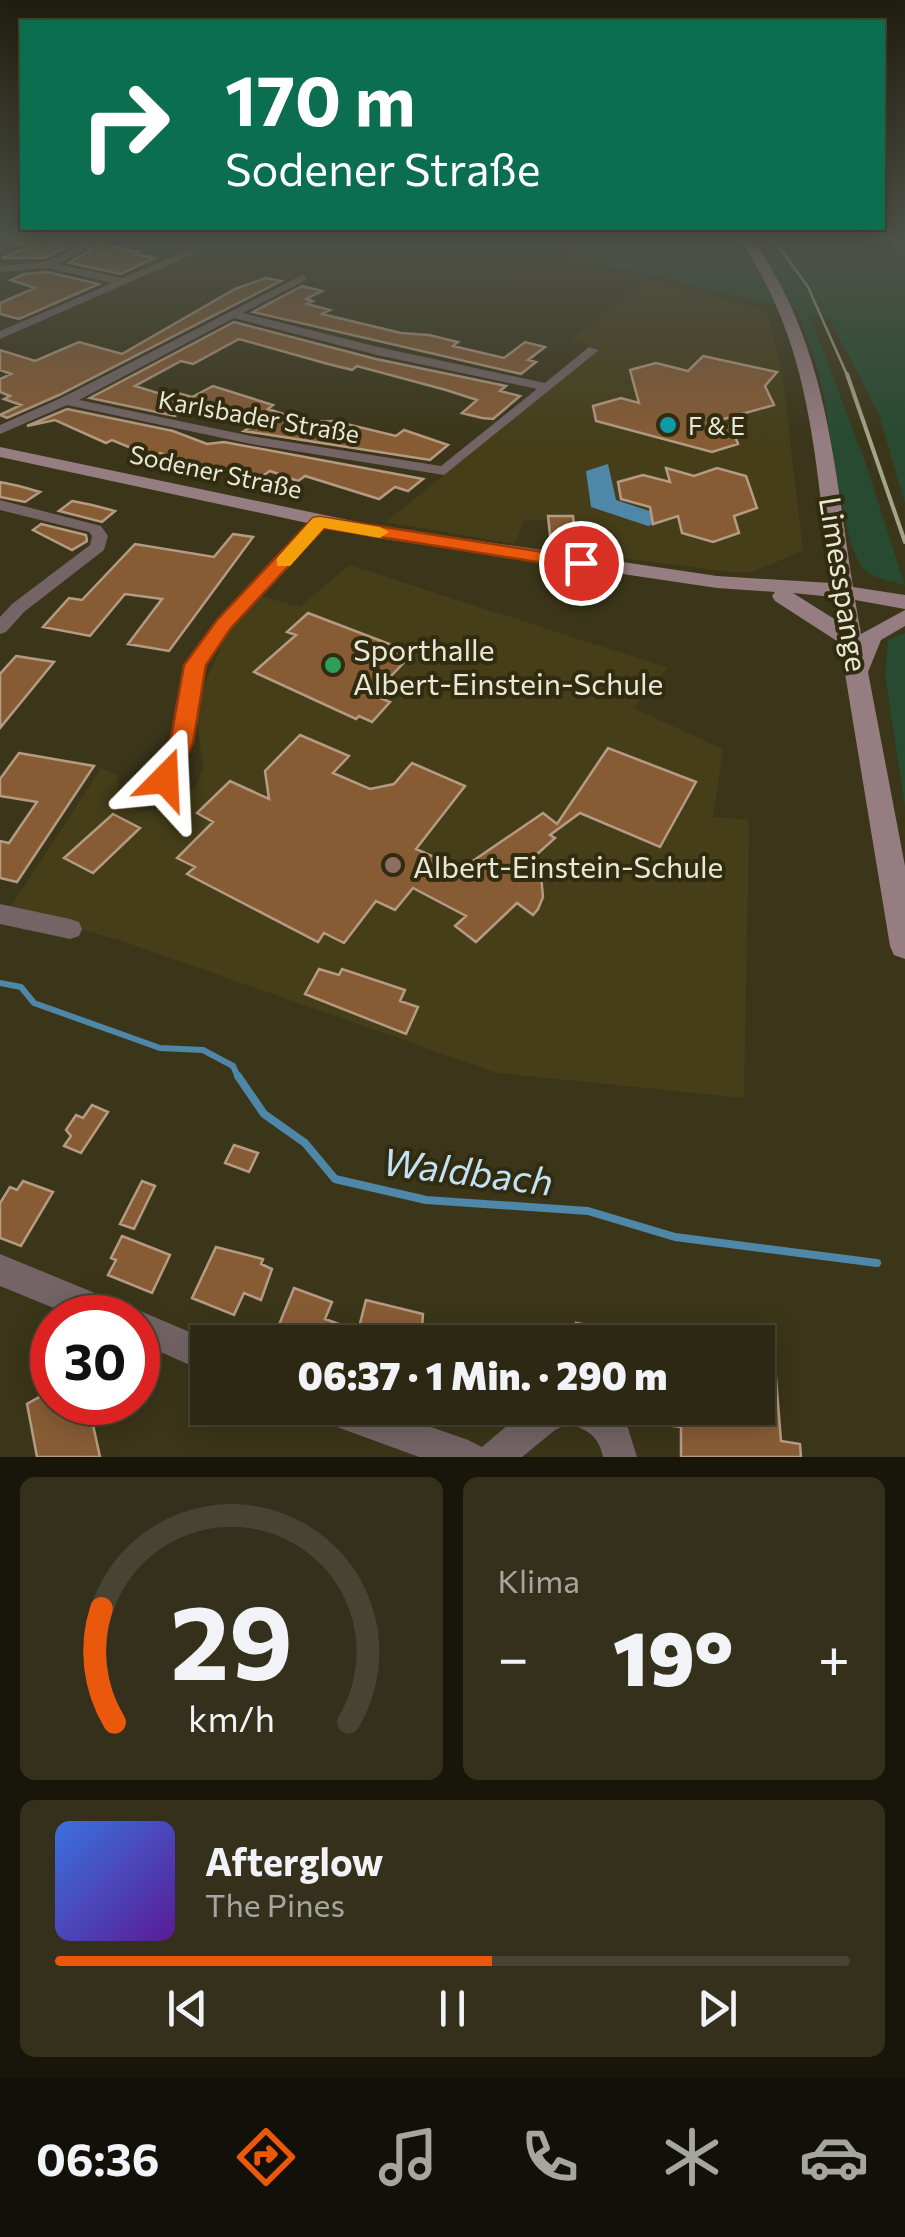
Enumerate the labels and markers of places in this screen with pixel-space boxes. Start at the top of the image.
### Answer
place label: F & E [688,410,745,440]
marker: F & E [657,414,679,436]
pin [539,521,624,606]
place label: Sporthalle Albert-Einstein-Schule [353,630,663,701]
marker: Sporthalle Albert-Einstein-Schule [322,654,344,676]
place label: Albert-Einstein-Schule [413,847,723,884]
marker: Albert-Einstein-Schule [382,854,404,876]

